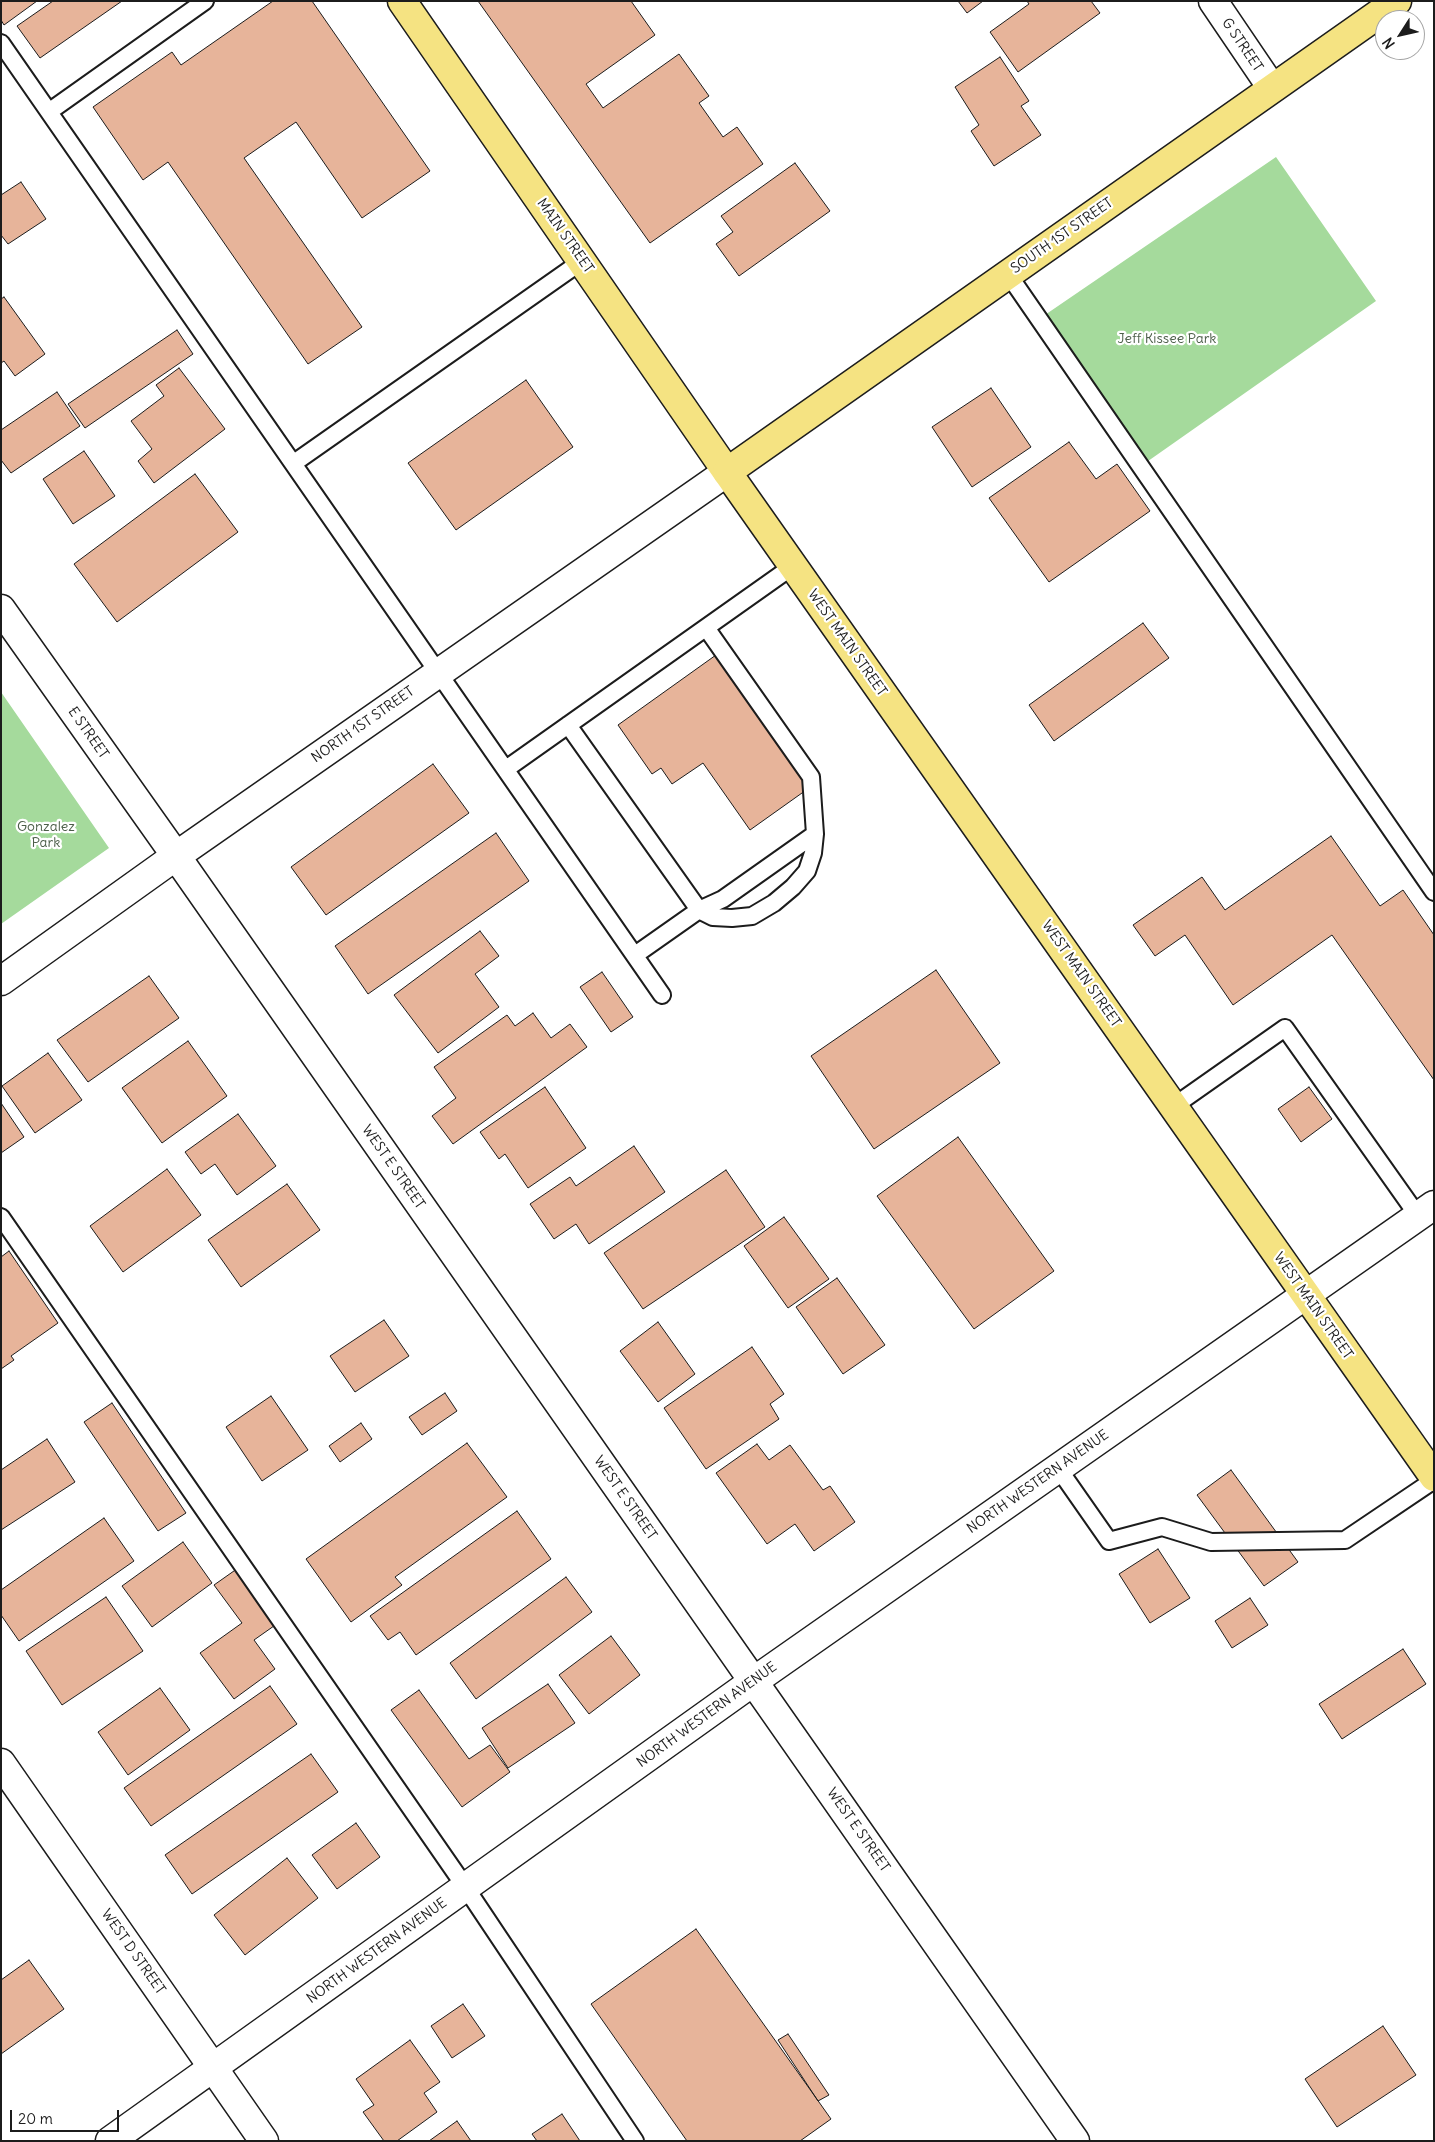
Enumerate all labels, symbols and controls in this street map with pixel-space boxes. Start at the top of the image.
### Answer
north arrow [1375,10,1425,60]
street label: G STREET [1218,15,1266,75]
text: N [1378,34,1399,52]
street label: MAIN STREET [533,195,597,277]
street label: SOUTH 1ST STREET [1008,195,1116,277]
park label: Jeff Kissee Park [1117,331,1217,347]
street label: WEST MAIN STREET [804,586,890,700]
street label: NORTH 1ST STREET [308,683,418,767]
street label: E STREET [64,704,112,762]
park label: Gonzalez Park [17,819,75,852]
street label: WEST MAIN STREET [1038,917,1124,1031]
street label: WEST E STREET [358,1122,428,1212]
street label: WEST MAIN STREET [1270,1249,1356,1363]
street label: NORTH WESTERN AVENUE [964,1427,1112,1537]
street label: WEST E STREET [590,1453,660,1543]
street label: NORTH WESTERN AVENUE [634,1659,780,1771]
street label: WEST E STREET [823,1785,893,1875]
street label: NORTH WESTERN AVENUE [304,1895,450,2007]
street label: WEST D STREET [97,1906,169,1998]
scale bar [12,2100,121,2132]
text: 20 m [18,2109,53,2128]

